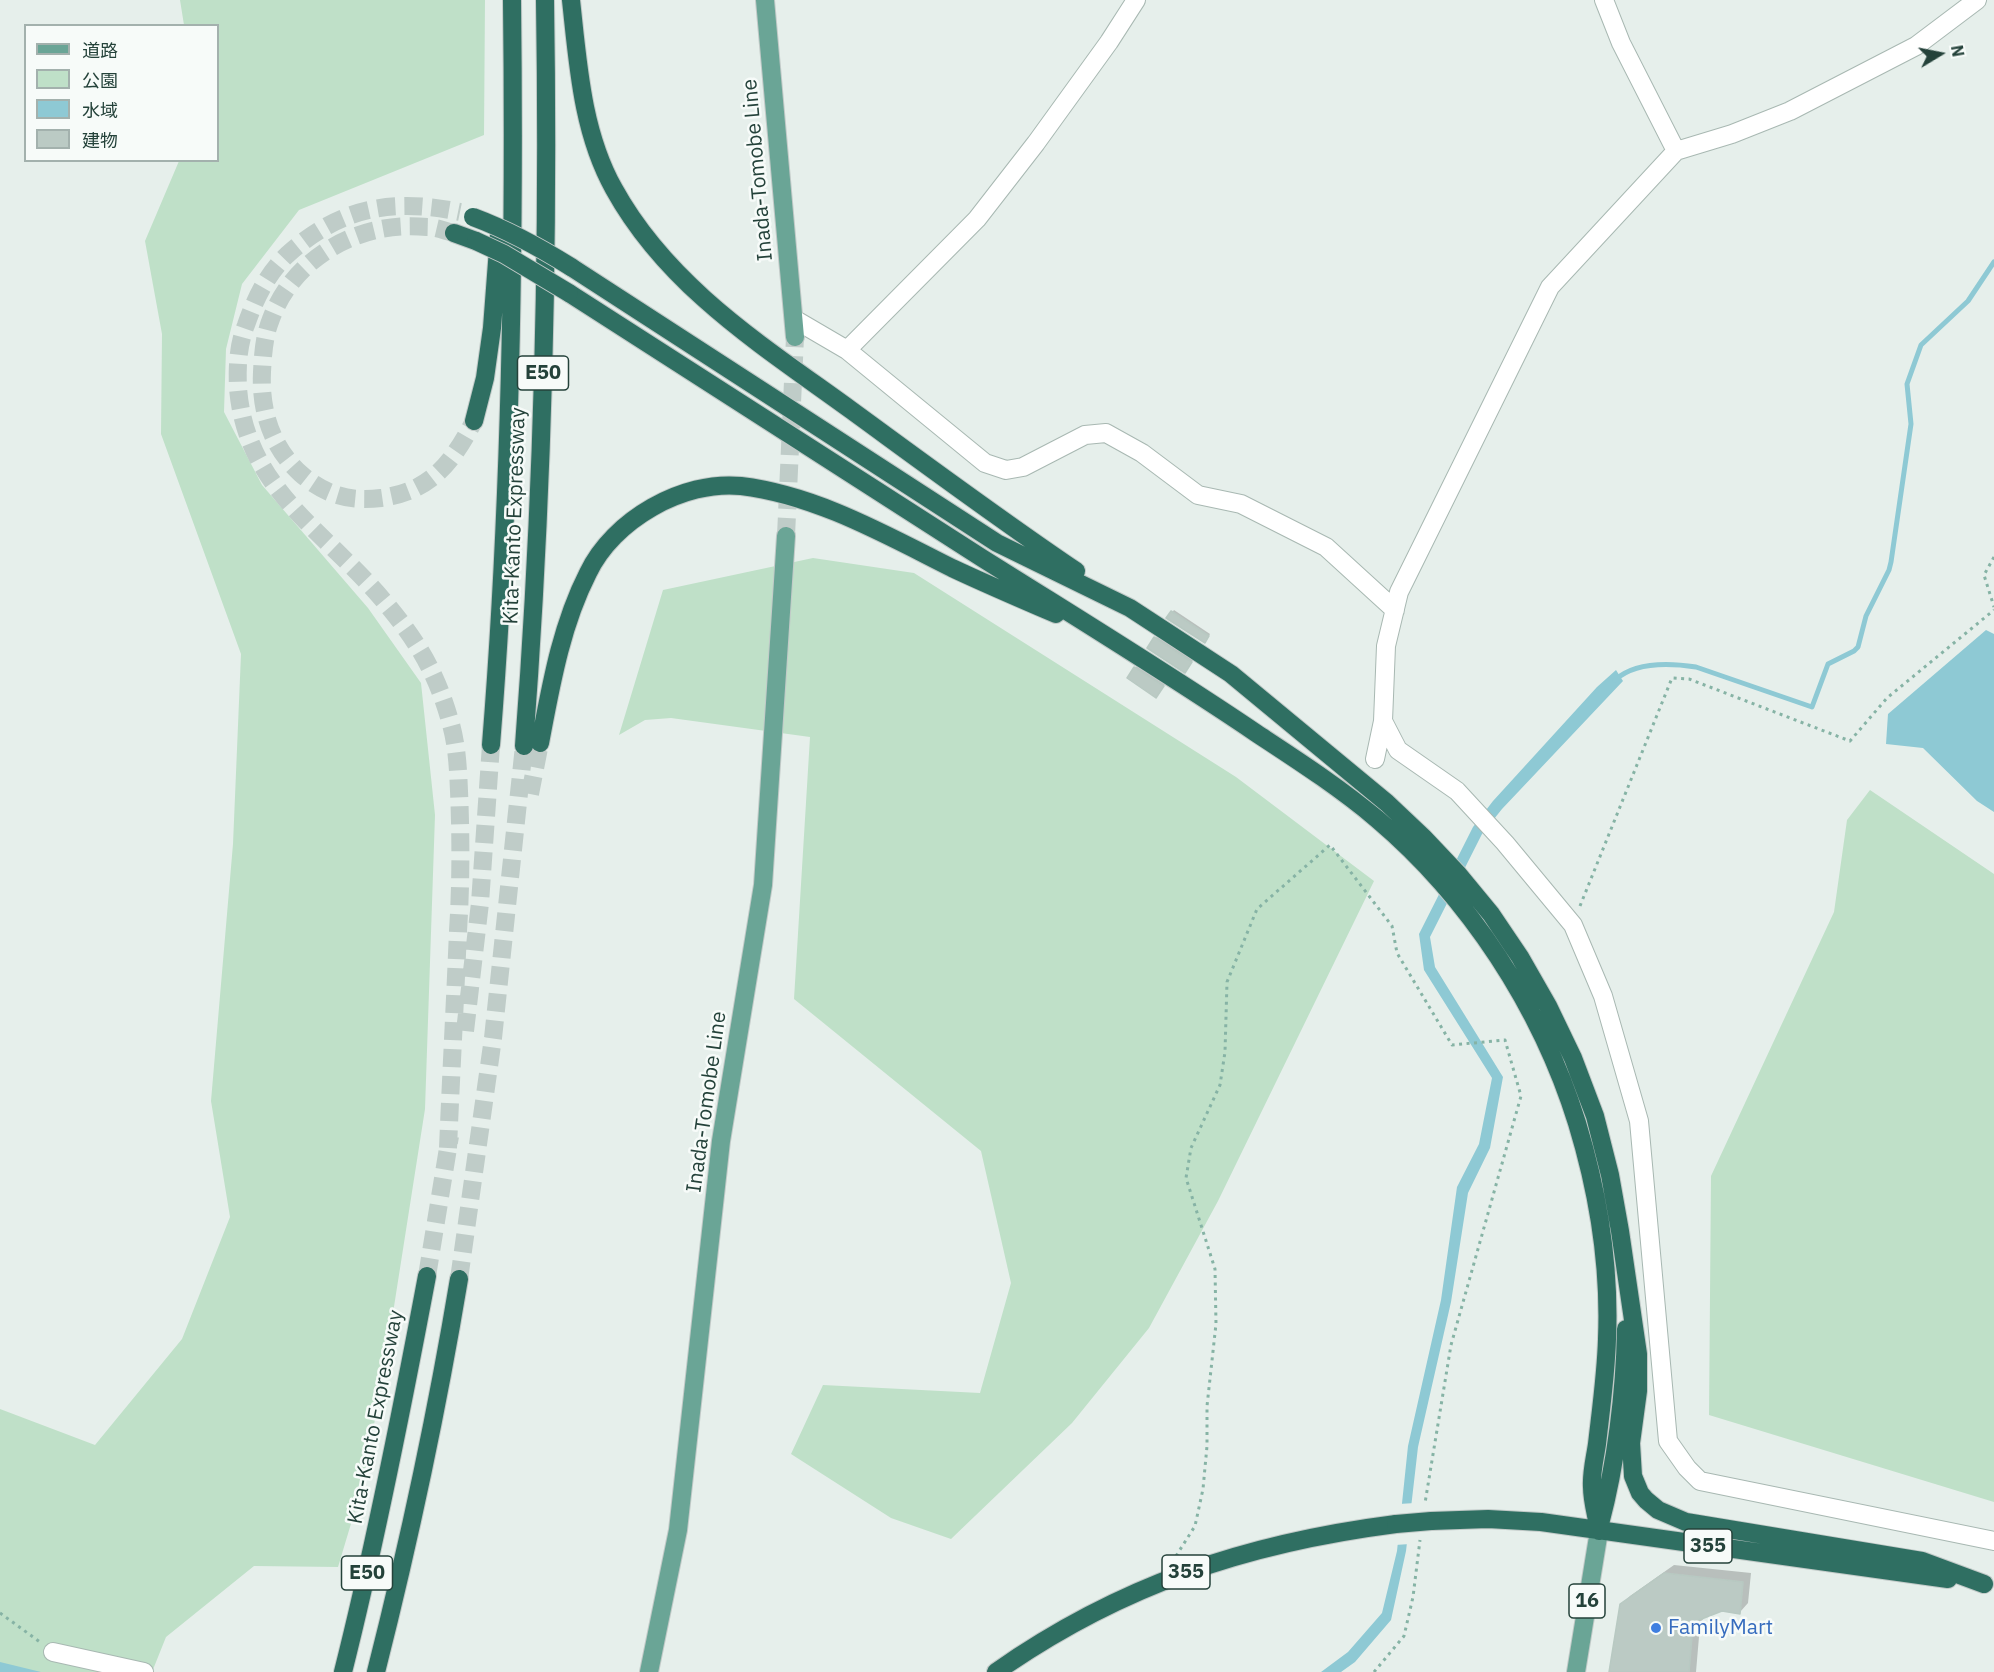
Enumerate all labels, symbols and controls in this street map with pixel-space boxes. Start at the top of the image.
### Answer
legend [24,24,219,162]
north arrow [1910,24,1970,84]
text: 道路 [82,39,118,62]
text: N [1947,43,1969,58]
text: 公園 [82,69,118,92]
street label: Inada-Tomobe Line [737,78,779,262]
text: 水域 [82,99,118,122]
text: 建物 [82,129,118,152]
road number: E50 [518,356,568,390]
street label: Kita-Kanto Expressway [499,407,531,625]
street label: Inada-Tomobe Line [682,1010,732,1194]
street label: Kita-Kanto Expressway [343,1308,409,1526]
road number: 355 [1684,1529,1732,1563]
road number: 355 [1162,1555,1210,1589]
road number: E50 [342,1556,392,1590]
road number: 16 [1569,1584,1605,1618]
place label: FamilyMart [1668,1615,1773,1641]
marker: FamilyMart [1649,1621,1663,1635]

